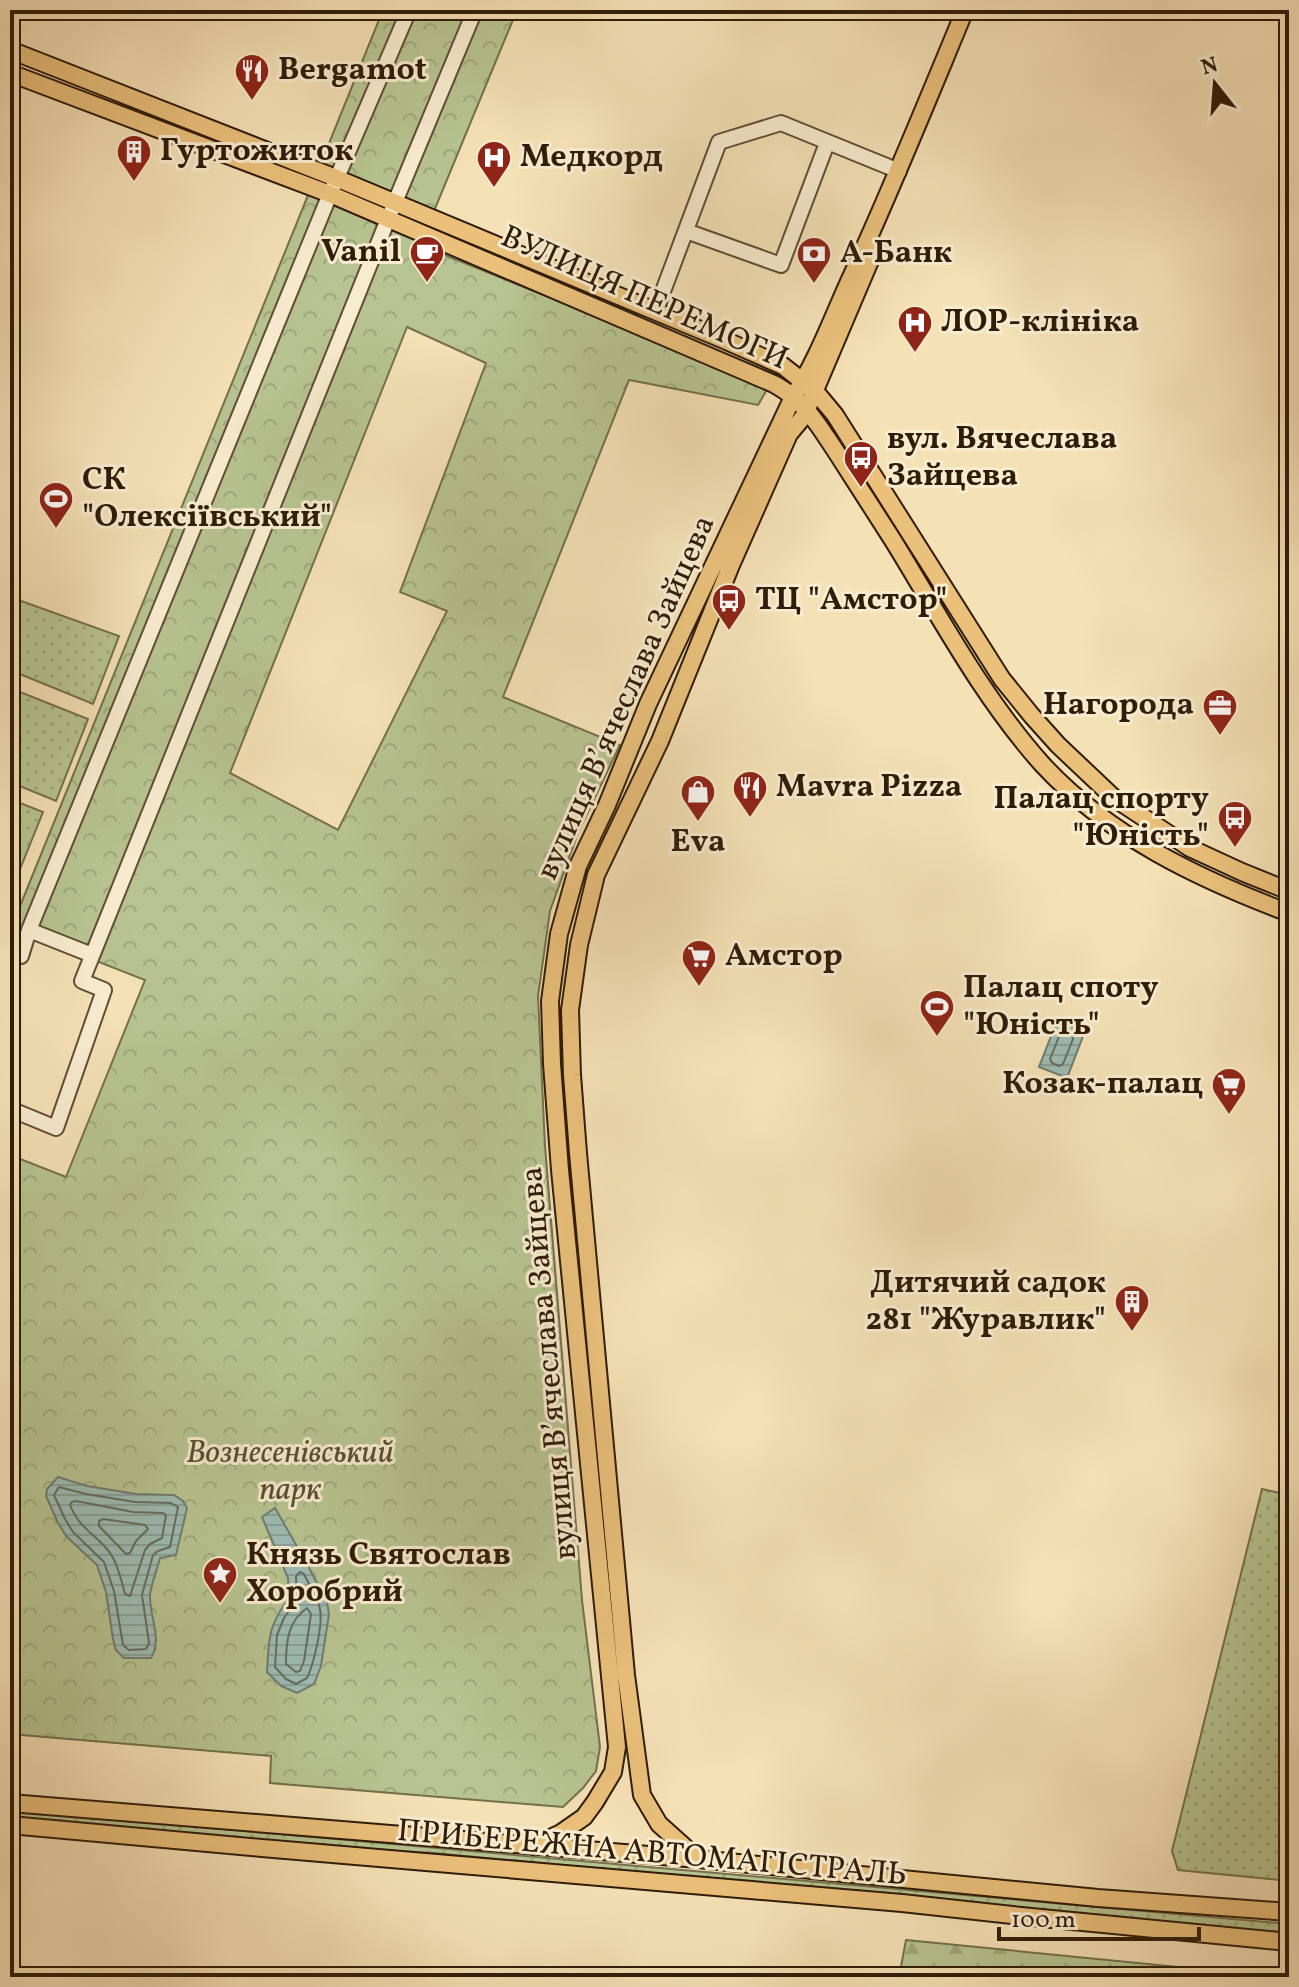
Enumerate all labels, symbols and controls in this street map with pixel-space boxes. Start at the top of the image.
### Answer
north arrow [1175,44,1255,124]
place label: Bergamot [278,49,427,93]
text: N [1198,50,1222,84]
restaurant icon: Bergamot [233,52,271,102]
place label: Гуртожиток [160,130,353,174]
building icon: Гуртожиток [115,133,153,183]
place label: Медкорд [520,136,663,180]
hospital icon: Медкорд [475,139,513,189]
street label: ВУЛИЦЯ ПЕРЕМОГИ [493,216,795,382]
place label: Vanil [321,231,401,275]
place label: А-Банк [840,232,952,276]
cafe icon: Vanil [408,234,446,284]
bank icon: А-Банк [795,235,833,285]
place label: ЛОР-клініка [941,301,1139,345]
hospital icon: ЛОР-клініка [896,304,934,354]
place label: вул. Вячеслава Зайцева [887,418,1117,499]
bus stop icon: вул. Вячеслава Зайцева [842,439,880,489]
place label: СК "Олексіївський" [82,459,332,540]
sports icon: СК "Олексіївський" [37,480,75,530]
street label: вулиця Вʼячеслава Зайцева [527,509,727,887]
place label: ТЦ "Амстор" [755,579,947,623]
bus stop icon: ТЦ "Амстор" [710,582,748,632]
place label: Нагорода [1043,684,1194,728]
office icon: Нагорода [1201,687,1239,737]
place label: Mavra Pizza [776,766,962,810]
restaurant icon: Mavra Pizza [731,769,769,819]
shop icon: Eva [679,773,717,823]
place label: Палац спорту "Юність" [994,778,1209,859]
bus stop icon: Палац спорту "Юність" [1216,799,1254,849]
place label: Eva [671,821,725,865]
place label: Амстор [725,935,843,979]
supermarket icon: Амстор [680,938,718,988]
place label: Палац споту "Юність" [963,967,1158,1048]
sports icon: Палац споту "Юність" [918,988,956,1038]
place label: Козак-палац [1002,1063,1203,1107]
supermarket icon: Козак-палац [1210,1066,1248,1116]
street label: вулиця Вʼячеслава Зайцева [511,1165,589,1561]
place label: Дитячий садок 281 "Журавлик" [866,1262,1106,1343]
building icon: Дитячий садок 281 "Журавлик" [1113,1283,1151,1333]
park label: Вознесенівський парк [186,1432,394,1513]
place label: Князь Святослав Хоробрий [246,1534,511,1615]
place icon: Князь Святослав Хоробрий [201,1555,239,1605]
street label: ПРИБЕРЕЖНА АВТОМАГІСТРАЛЬ [395,1810,909,1898]
scale bar [999,1891,1199,1941]
text: 100 m [1011,1904,1076,1938]

